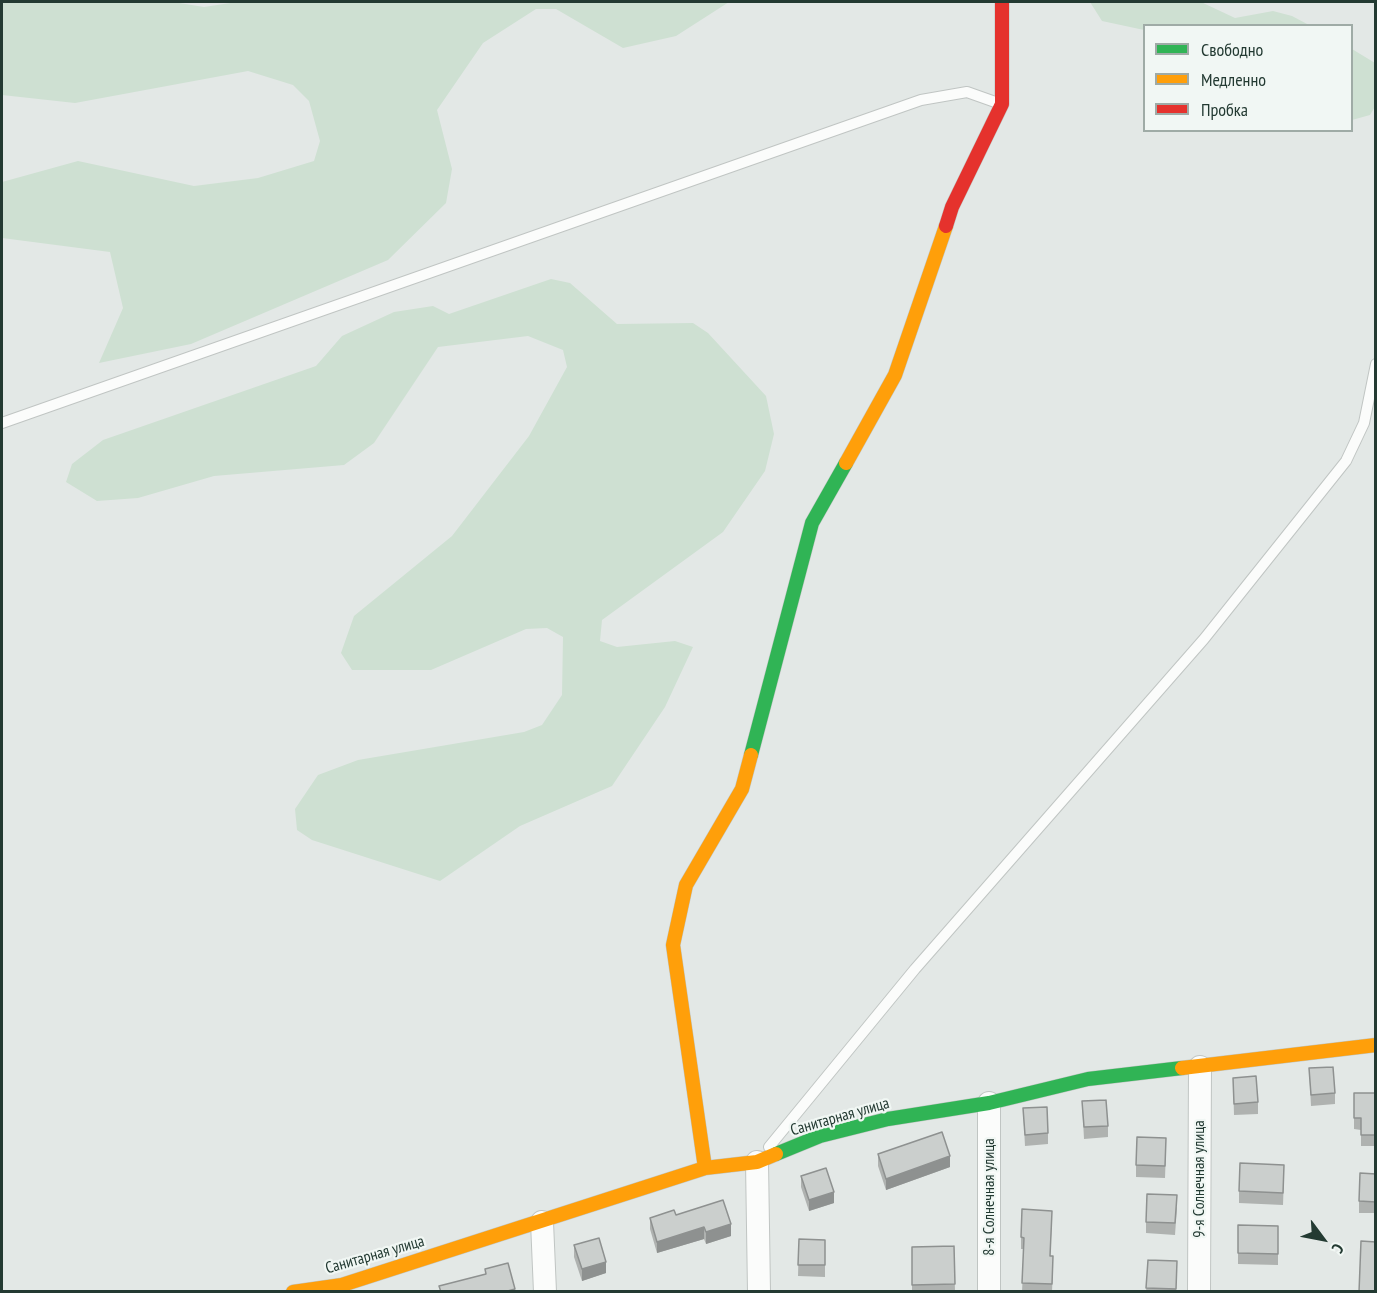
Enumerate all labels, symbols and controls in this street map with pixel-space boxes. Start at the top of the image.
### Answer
legend [1143,24,1353,132]
text: Свободно [1201,38,1263,61]
text: Медленно [1201,68,1266,91]
text: Пробка [1201,98,1248,121]
street label: Санитарная улица [788,1094,892,1140]
street label: 9-я Солнечная улица [1189,1120,1209,1238]
street label: 8-я Солнечная улица [979,1138,999,1256]
north arrow [1293,1209,1353,1269]
street label: Санитарная улица [323,1232,427,1278]
text: С [1328,1240,1349,1257]

